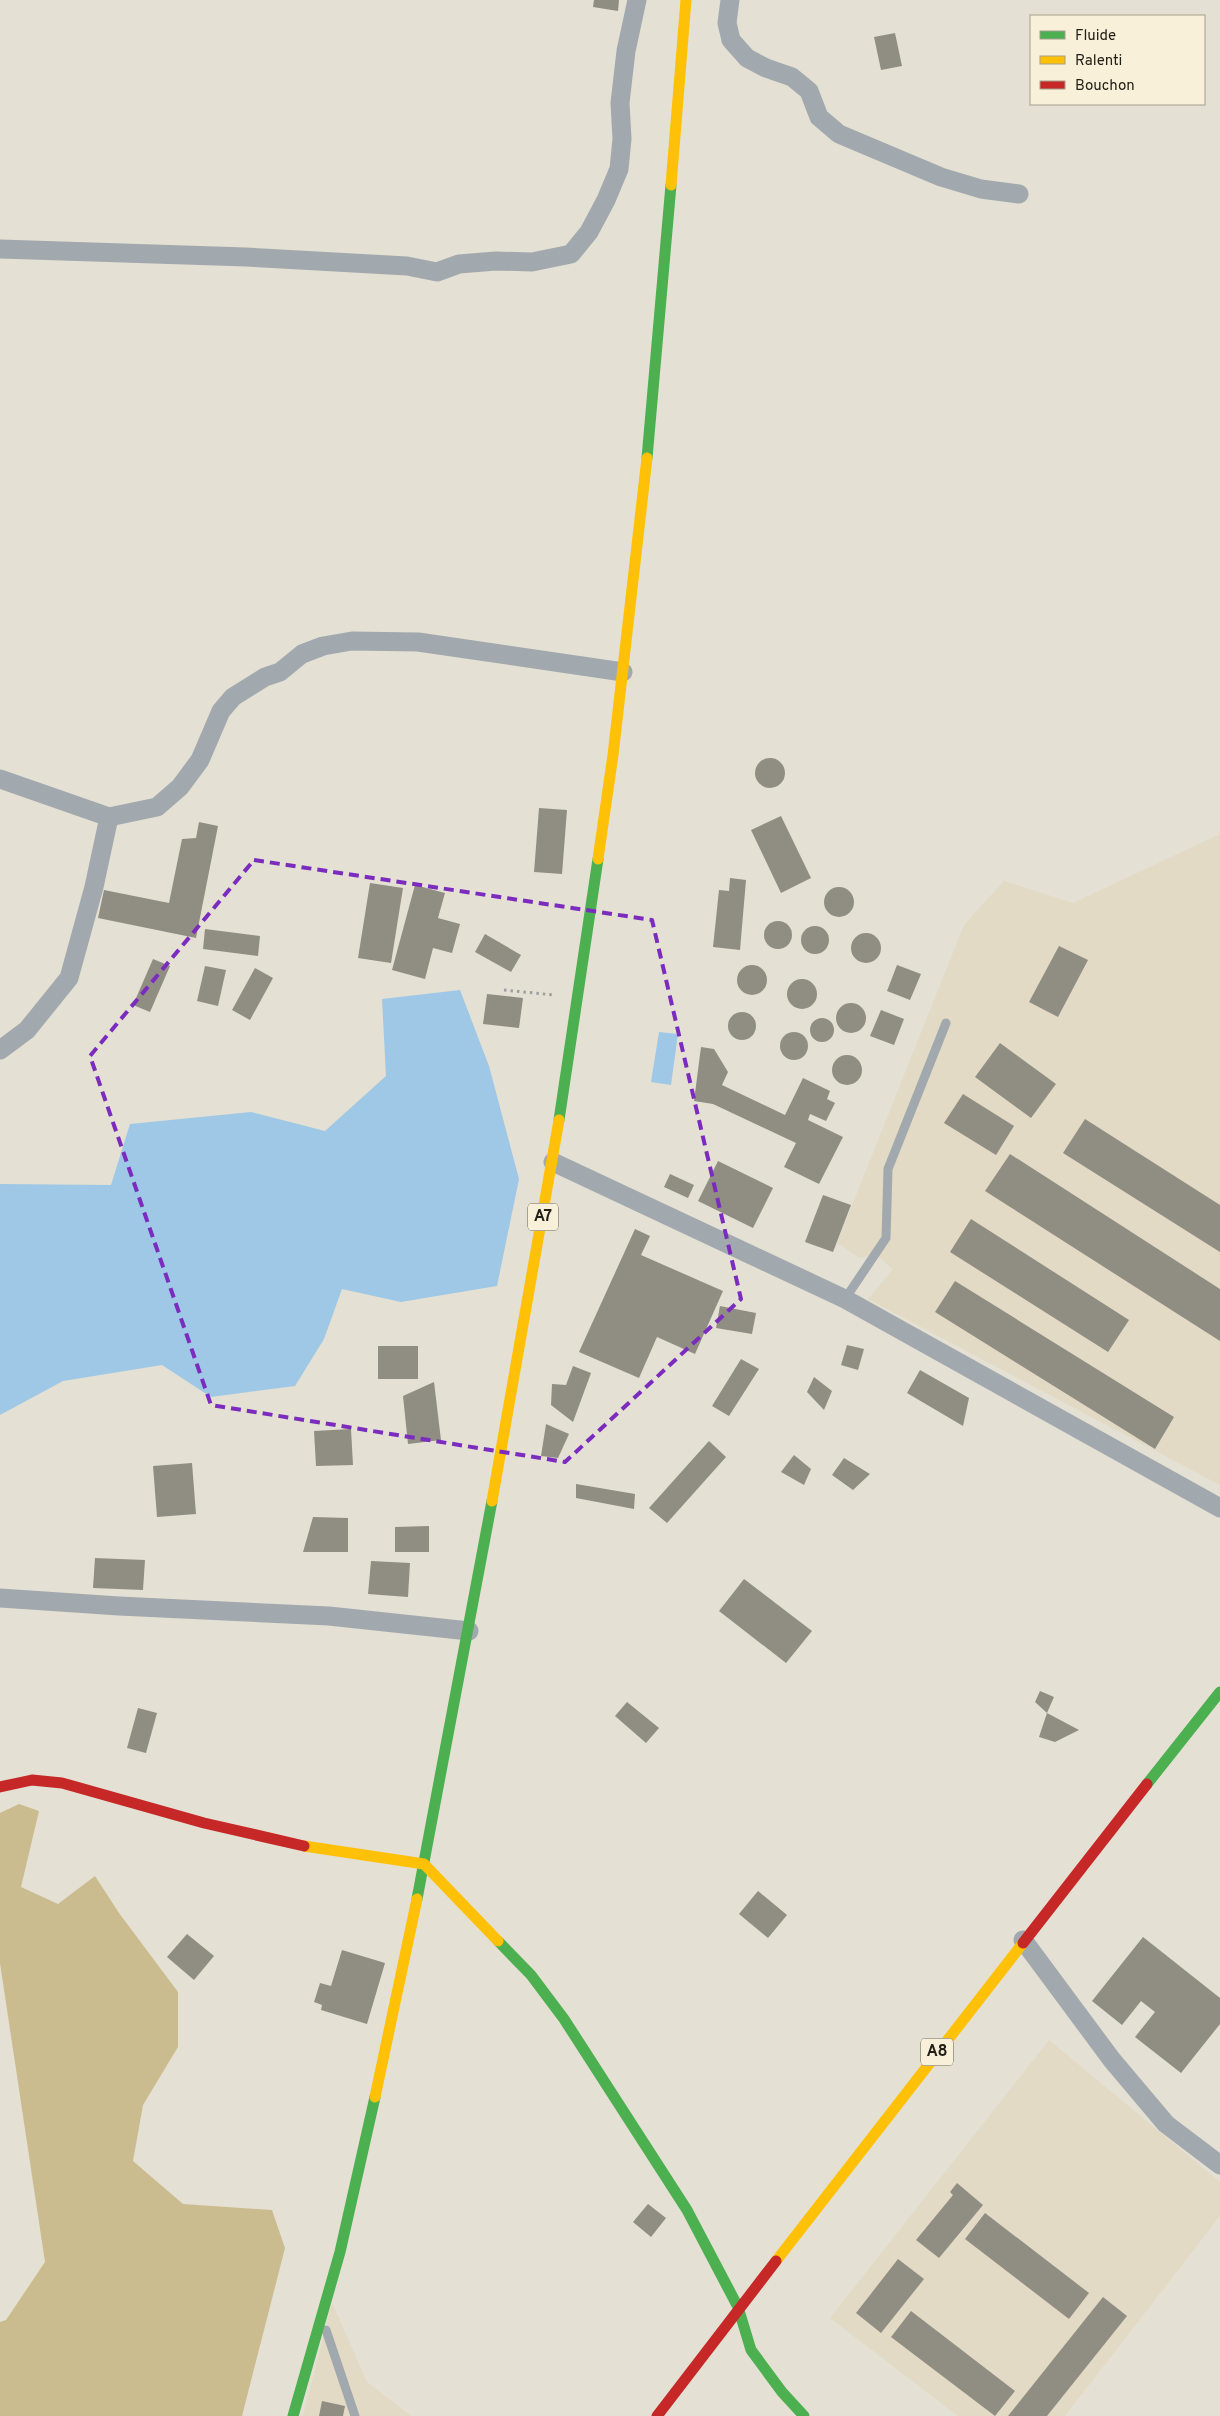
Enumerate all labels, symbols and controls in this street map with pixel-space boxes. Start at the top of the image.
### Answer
legend [1030,15,1205,105]
text: Fluide [1075,27,1116,46]
text: Ralenti [1075,52,1122,71]
text: Bouchon [1075,77,1135,96]
road number: A7 [528,1204,558,1230]
road number: A8 [921,2038,953,2066]

